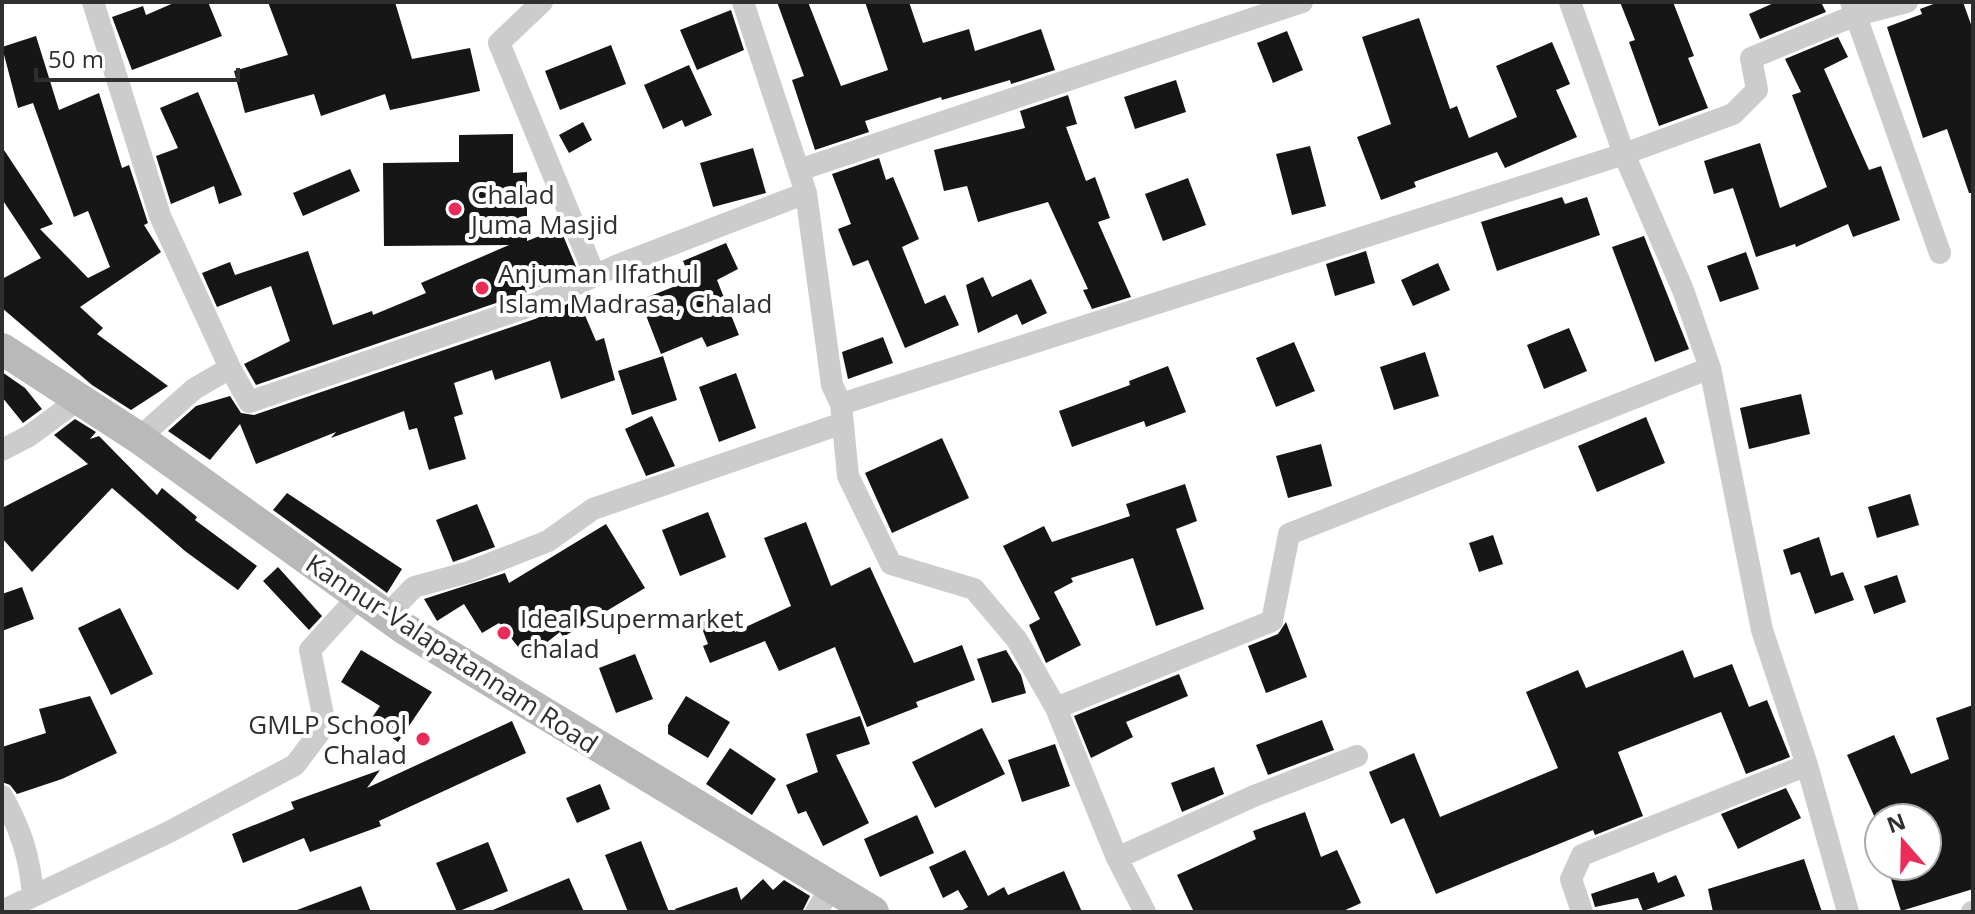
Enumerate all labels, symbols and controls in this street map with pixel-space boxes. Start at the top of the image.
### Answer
scale bar [36,32,238,82]
text: 50 m [48,42,104,75]
place label: Chalad Juma Masjid [468,176,618,242]
marker: Chalad Juma Masjid [446,200,464,218]
place label: Anjuman Ilfathul Islam Madrasa, Chalad [498,255,772,321]
marker: Anjuman Ilfathul Islam Madrasa, Chalad [473,279,491,297]
street label: Kannur-Valapatannam Road [299,545,605,761]
place label: Ideal Supermarket chalad [520,600,744,666]
marker: Ideal Supermarket chalad [495,624,513,642]
place label: GMLP School Chalad [248,706,407,772]
marker: GMLP School Chalad [414,730,432,748]
north arrow [1863,802,1943,882]
text: N [1882,805,1909,839]

